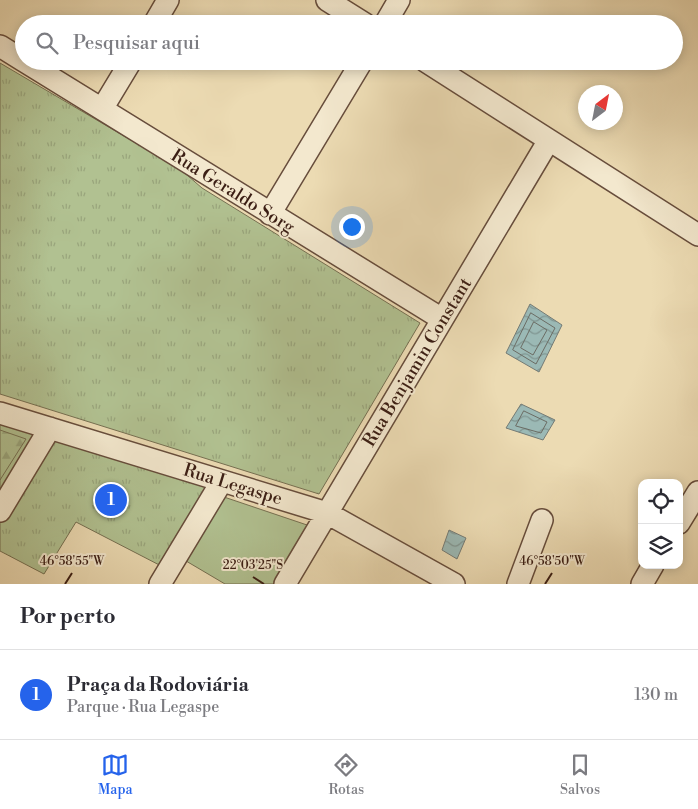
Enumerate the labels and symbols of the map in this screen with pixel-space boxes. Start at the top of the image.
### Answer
north arrow [578,85,623,130]
street label: Rua Geraldo Sorg [167,144,299,239]
your location [339,214,365,240]
street label: Rua Benjamin Constant [358,273,477,451]
street label: Rua Legaspe [181,459,285,510]
pin: 1 [95,481,127,519]
text: 46°58'55"W [40,554,105,569]
text: 46°58'50"W [519,554,586,569]
text: 22°03'25"S [223,558,283,573]

